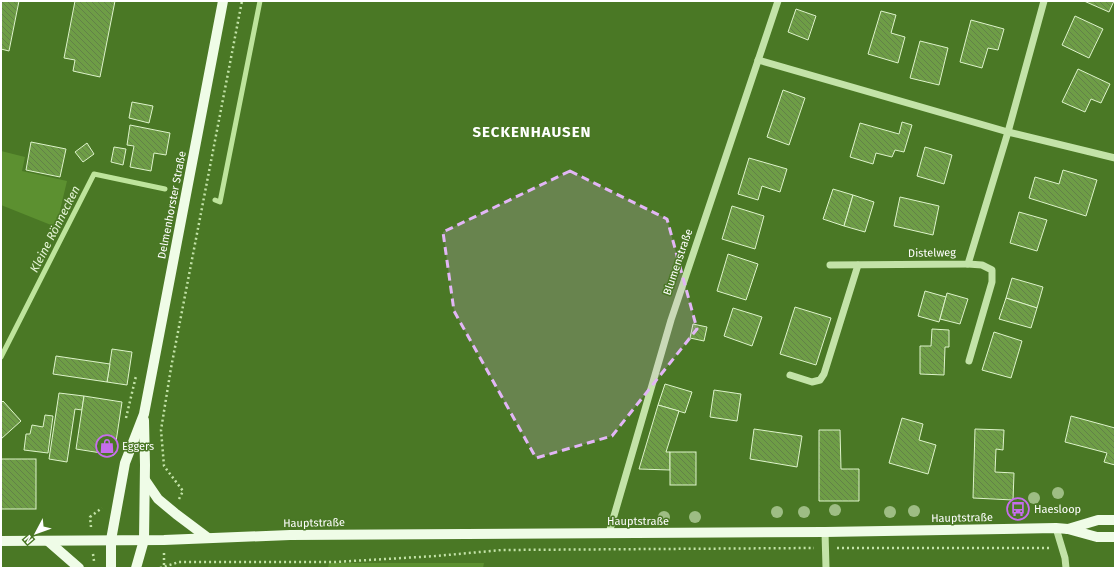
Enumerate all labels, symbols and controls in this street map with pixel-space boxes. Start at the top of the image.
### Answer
district label: SECKENHAUSEN [473,123,592,141]
street label: Delmenhorster Straße [155,150,189,260]
water label: Kleine Rönnecken [27,183,83,275]
street label: Blumenstraße [661,227,695,297]
street label: Distelweg [908,246,956,260]
shop icon: Eggers [94,433,120,459]
place label: Eggers [122,440,154,453]
bus stop icon: Haesloop [1005,496,1031,522]
place label: Haesloop [1034,503,1081,516]
street label: Hauptstraße [931,511,993,525]
north arrow [16,513,56,553]
street label: Hauptstraße [607,515,669,528]
street label: Hauptstraße [283,516,345,530]
text: N [22,532,36,546]

